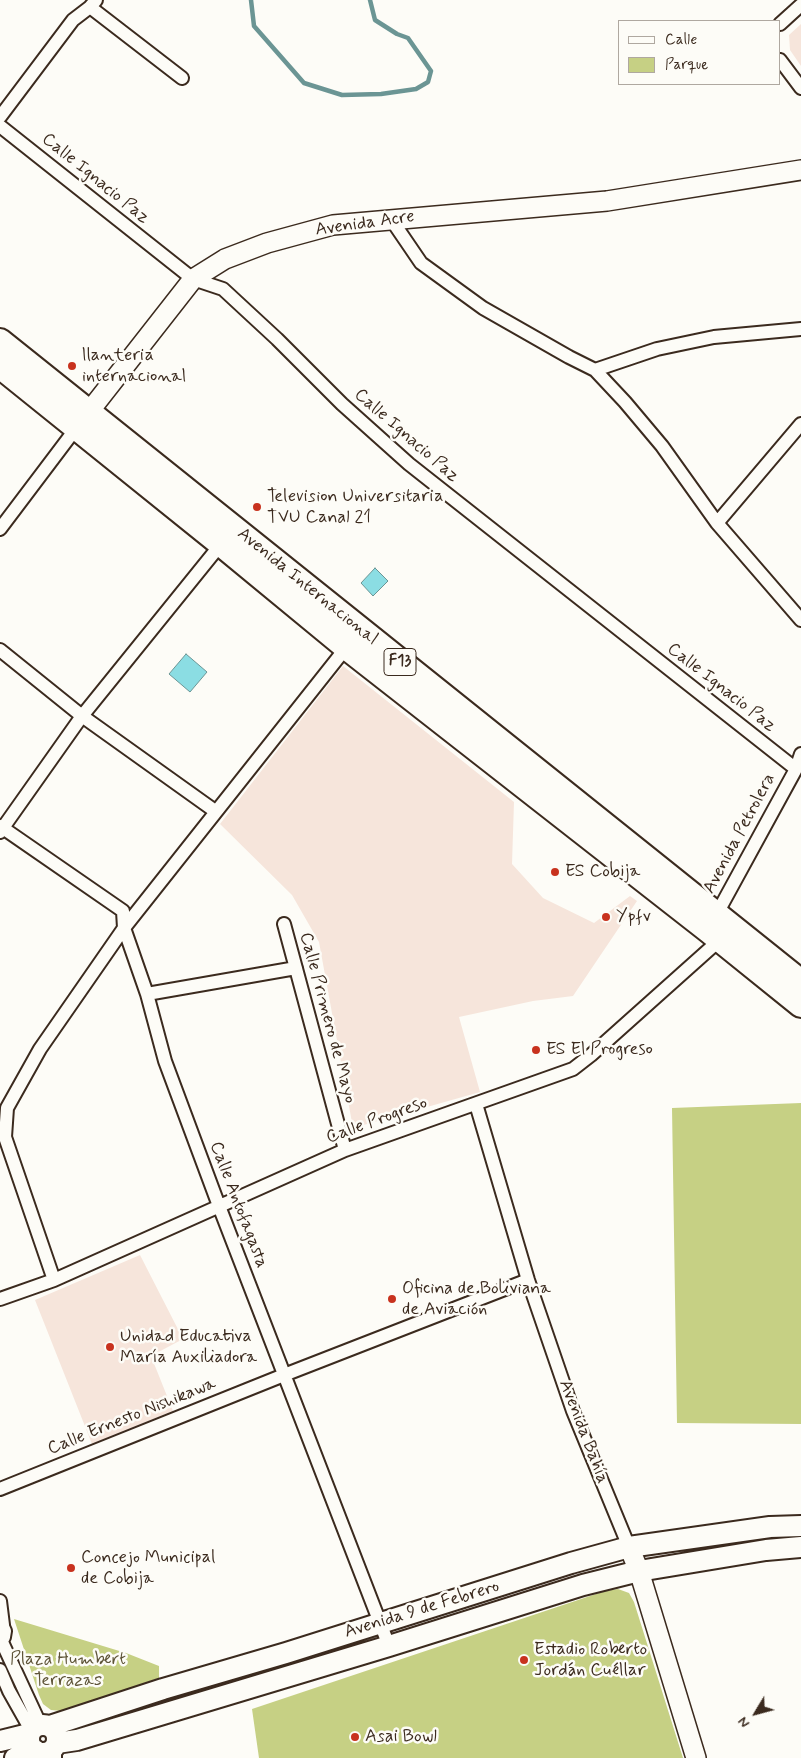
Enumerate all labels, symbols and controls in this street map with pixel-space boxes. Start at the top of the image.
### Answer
legend [618,20,781,85]
text: Calle [665,30,697,50]
text: Parque [665,55,708,75]
street label: Calle Ignacio Paz [37,129,153,229]
street label: Avenida Acre [314,206,416,242]
place label: llanteria internacional [82,345,186,388]
marker: llanteria internacional [66,360,78,372]
street label: Calle Ignacio Paz [349,384,463,488]
place label: Television Universitaria TVU Canal 21 [267,486,443,528]
marker: Television Universitaria TVU Canal 21 [251,501,263,513]
street label: Avenida Internacional [232,524,382,650]
street label: Calle Ignacio Paz [662,639,780,737]
road number: F13 [384,649,416,676]
street label: Avenida Petrolera [699,770,781,898]
place label: ES Cobija [565,861,640,883]
marker: ES Cobija [549,866,561,878]
place label: Ypfv [616,906,651,928]
marker: Ypfv [600,911,612,923]
street label: Calle Primero de Mayo [294,930,360,1106]
place label: ES El Progreso [546,1039,653,1061]
marker: ES El Progreso [530,1044,542,1056]
street label: Calle Progreso [323,1093,431,1149]
street label: Calle Antofagasta [204,1139,272,1271]
place label: Oficina de Boliviana de Aviación [402,1278,551,1320]
marker: Oficina de Boliviana de Aviación [386,1293,398,1305]
place label: Unidad Educativa María Auxiliadora [120,1326,257,1368]
marker: Unidad Educativa María Auxiliadora [104,1341,116,1353]
street label: Calle Ernesto Nishikawa [45,1373,219,1461]
street label: Avenida Bahía [553,1377,613,1487]
place label: Concejo Municipal de Cobija [81,1547,215,1590]
marker: Concejo Municipal de Cobija [65,1562,77,1574]
street label: Avenida 9 de Febrero [342,1576,502,1644]
place label: Estadio Roberto Jordán Cuéllar [534,1639,647,1682]
park label: Plaza Humbert Terrazas [10,1649,126,1692]
marker: Estadio Roberto Jordán Cuéllar [518,1654,530,1666]
north arrow [731,1688,781,1738]
text: N [734,1713,754,1731]
place label: Asai Bowl [365,1726,437,1748]
marker: Asai Bowl [349,1731,361,1743]

